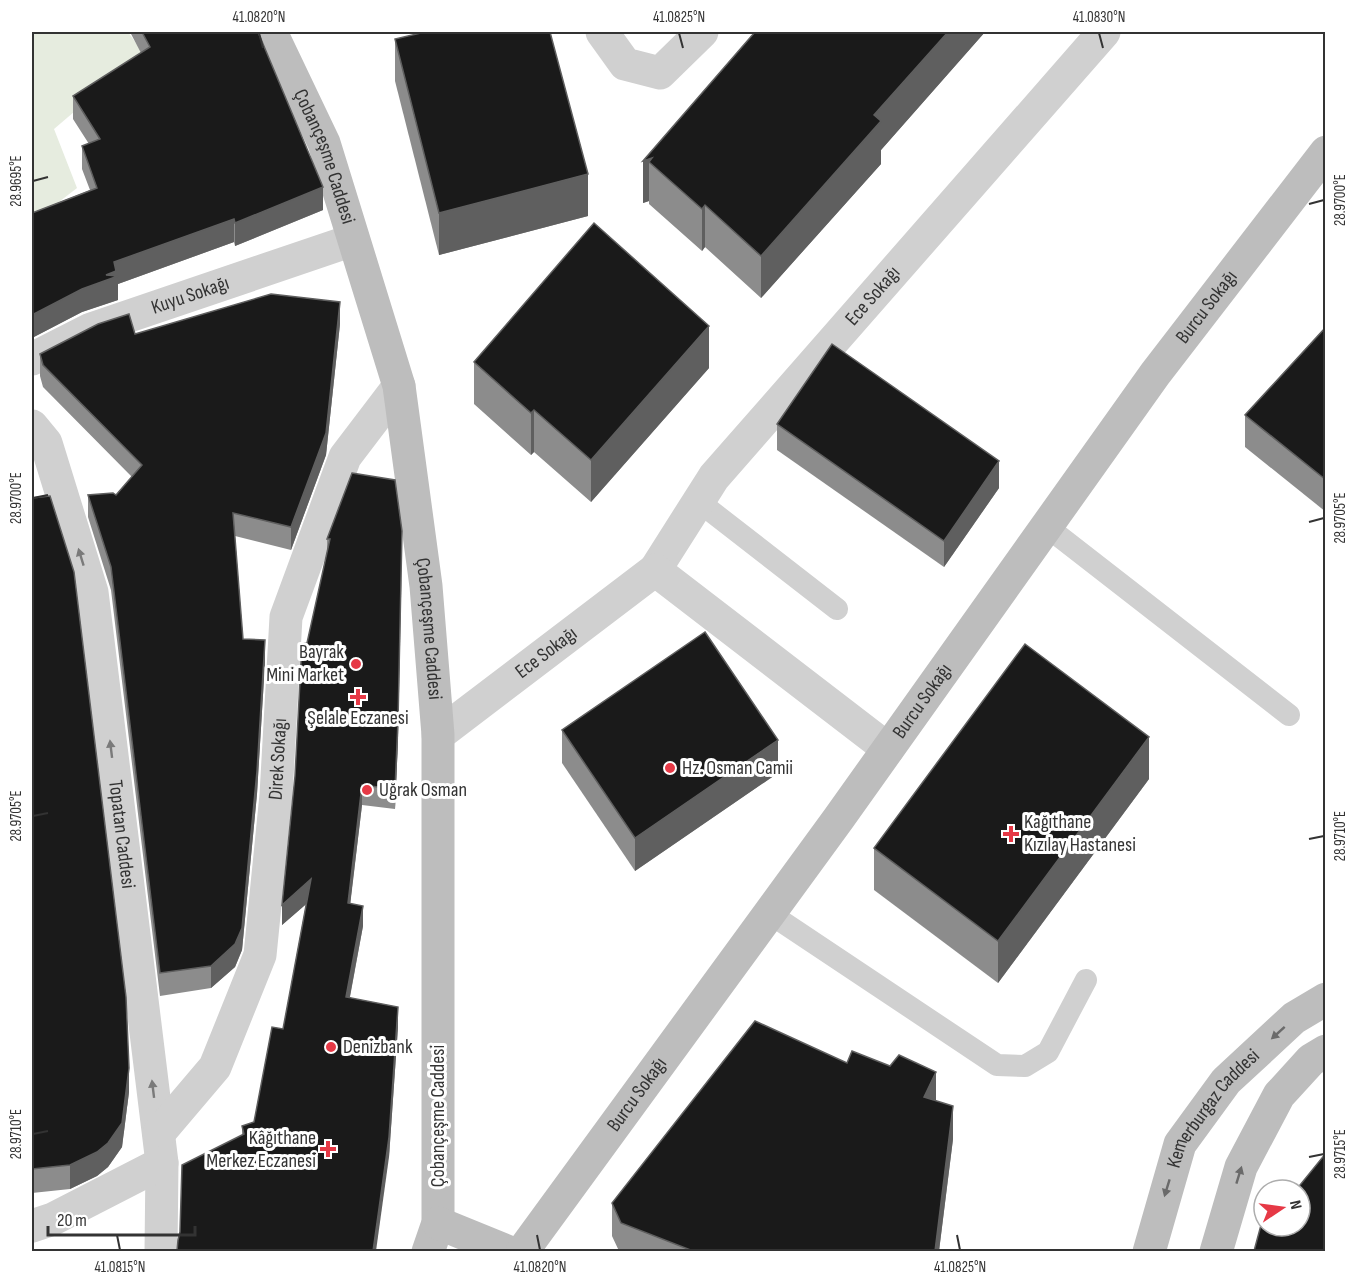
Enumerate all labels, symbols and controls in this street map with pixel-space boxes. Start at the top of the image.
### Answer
text: 41.0820°N [233,8,285,27]
text: 41.0825°N [653,8,705,27]
text: 41.0830°N [1073,8,1125,27]
street label: Çobançeşme Caddesi [288,85,360,227]
text: 28.9695°E [7,155,26,207]
text: 28.9700°E [1331,174,1350,226]
street label: Ece Sokağı [840,261,905,331]
street label: Burcu Sokağı [1171,266,1242,348]
street label: Kuyu Sokağı [148,271,232,320]
text: 28.9700°E [7,472,26,524]
text: 28.9705°E [1331,492,1350,544]
one-way arrow [76,548,85,566]
street label: Çobançeşme Caddesi [410,556,447,701]
street label: Ece Sokağı [511,622,582,684]
place label: Bayrak Mini Market [266,640,344,687]
marker: Bayrak Mini Market [349,657,363,671]
street label: Burcu Sokağı [887,659,957,743]
marker: Şelale Eczanesi [351,690,365,704]
place label: Şelale Eczanesi [307,706,409,730]
street label: Direk Sokağı [264,718,292,801]
one-way arrow [106,740,116,759]
place label: Hz. Osman Camii [682,756,793,780]
marker: Hz. Osman Camii [663,761,677,775]
place label: Uğrak Osman [379,778,467,802]
street label: Topatan Caddesi [103,779,140,890]
marker: Uğrak Osman [360,783,374,797]
text: 28.9705°E [7,790,26,842]
place label: Kağıthane Kızılay Hastanesi [1024,810,1136,857]
text: 28.9710°E [1331,811,1350,861]
marker: Kağıthane Kızılay Hastanesi [1002,825,1020,843]
one-way arrow [1271,1026,1286,1040]
place label: Denizbank [343,1035,413,1059]
marker: Denizbank [324,1040,338,1054]
street label: Kemerburgaz Caddesi [1162,1044,1265,1171]
street label: Çobançeşme Caddesi [426,1045,450,1187]
street label: Burcu Sokağı [602,1053,672,1136]
one-way arrow [148,1079,158,1098]
text: 28.9710°E [7,1109,26,1159]
place label: Kâğıthane Merkez Eczanesi [206,1126,316,1173]
text: 28.9715°E [1331,1129,1350,1179]
marker: Kâğıthane Merkez Eczanesi [321,1142,335,1156]
one-way arrow [1235,1166,1244,1184]
north arrow [1252,1178,1312,1238]
one-way arrow [1162,1179,1171,1197]
scale bar [48,1199,195,1237]
text: N [1285,1199,1305,1211]
text: 20 m [57,1210,87,1231]
text: 41.0815°N [94,1258,146,1277]
text: 41.0820°N [514,1258,566,1277]
text: 41.0825°N [934,1258,986,1277]

